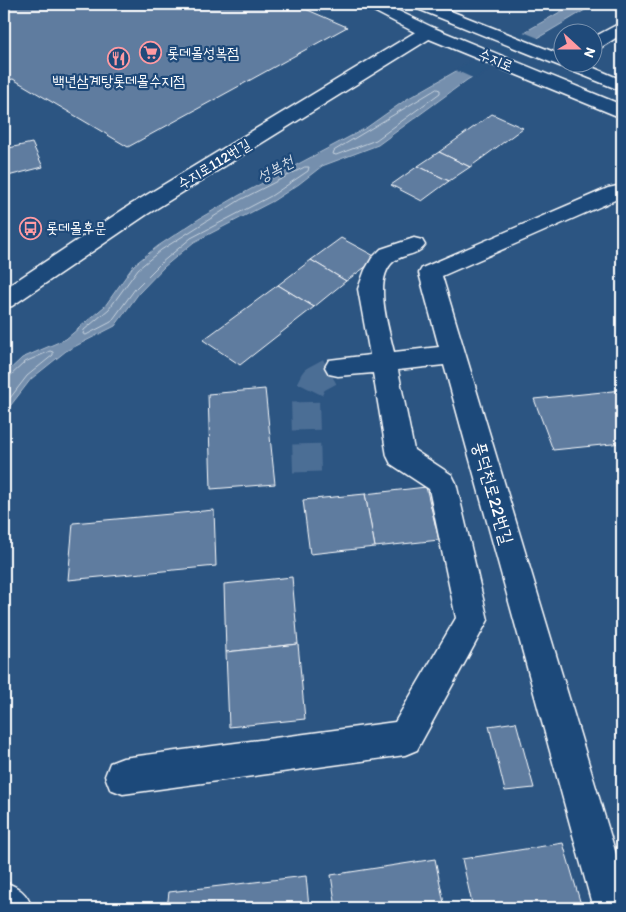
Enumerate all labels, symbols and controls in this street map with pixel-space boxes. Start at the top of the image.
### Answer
north arrow [554,22,604,72]
supermarket icon: 롯데몰성복점 [139,41,163,65]
place label: 롯데몰성복점 [167,44,239,62]
street label: 수지로 [476,45,516,75]
text: N [580,45,599,60]
restaurant icon: 백년삼계탕롯데몰수지점 [107,46,131,70]
place label: 백년삼계탕롯데몰수지점 [53,72,185,90]
street label: 수지로112번길 [174,135,254,193]
water label: 성복천 [253,151,298,186]
bus stop icon: 롯데몰후문 [18,216,42,240]
place label: 롯데몰후문 [46,219,106,237]
street label: 풍덕천로22번길 [468,439,518,547]

